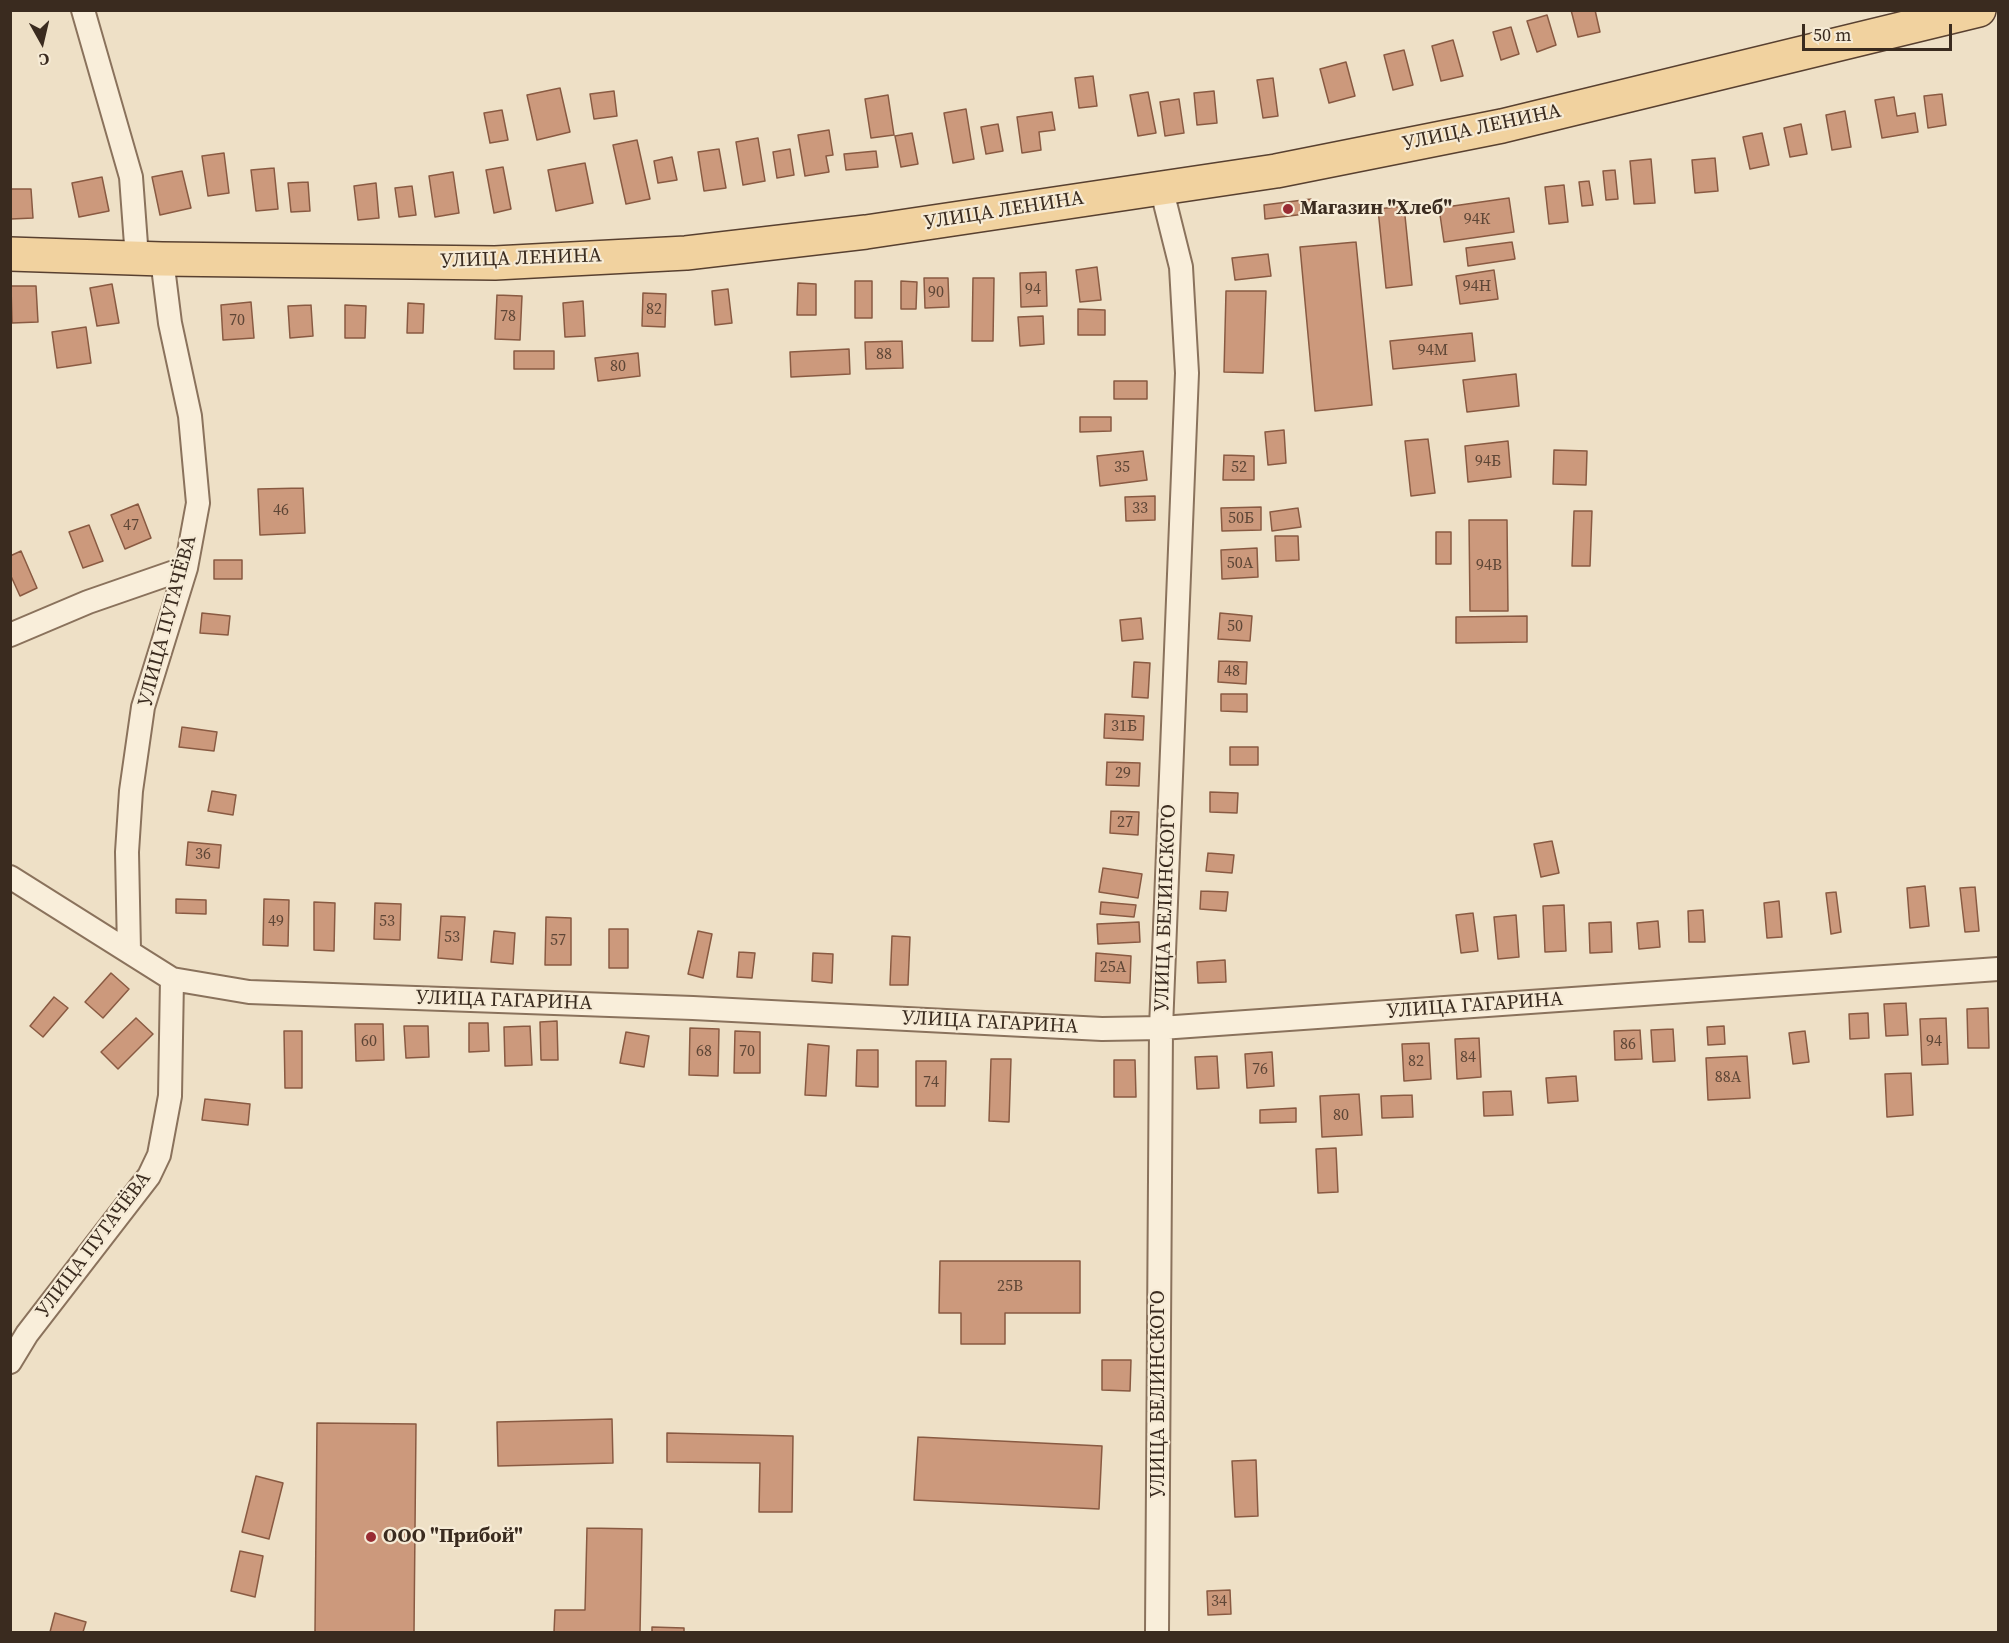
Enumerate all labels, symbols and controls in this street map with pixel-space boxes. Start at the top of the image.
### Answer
north arrow [12,12,72,72]
scale bar [1805,12,1955,50]
text: 50 m [1813,22,1851,47]
text: С [38,48,51,71]
street label: УЛИЦА ЛЕНИНА [1401,99,1563,157]
street label: УЛИЦА ЛЕНИНА [922,187,1086,235]
place label: Магазин "Хлеб" [1300,197,1452,221]
marker: Магазин "Хлеб" [1281,202,1295,216]
house number: 94К [1464,210,1490,230]
street label: УЛИЦА ЛЕНИНА [440,244,602,274]
house number: 94Н [1463,277,1491,297]
house number: 94 [1025,280,1041,300]
house number: 90 [928,283,944,303]
house number: 82 [646,300,662,320]
house number: 78 [500,307,516,327]
house number: 70 [229,311,245,331]
house number: 94М [1418,341,1448,361]
house number: 88 [876,345,892,365]
house number: 80 [610,357,626,377]
house number: 94Б [1475,452,1501,472]
house number: 35 [1114,458,1130,478]
house number: 52 [1231,458,1247,478]
house number: 33 [1132,499,1148,519]
house number: 46 [273,501,289,521]
house number: 50Б [1228,509,1254,529]
house number: 47 [123,516,139,536]
street label: УЛИЦА ПУГАЧЁВА [134,533,202,709]
house number: 50А [1227,554,1253,574]
house number: 94В [1476,556,1502,576]
house number: 50 [1227,617,1243,637]
house number: 48 [1224,662,1240,682]
house number: 31Б [1111,717,1137,737]
house number: 29 [1115,764,1131,784]
street label: УЛИЦА БЕЛИНСКОГО [1150,804,1182,1012]
house number: 27 [1117,813,1133,833]
house number: 36 [195,845,211,865]
house number: 49 [268,912,284,932]
house number: 53 [379,912,395,932]
house number: 53 [444,928,460,948]
house number: 57 [550,931,566,951]
house number: 25А [1100,958,1126,978]
street label: УЛИЦА ГАГАРИНА [415,986,593,1016]
street label: УЛИЦА ГАГАРИНА [1386,988,1564,1024]
street label: УЛИЦА ГАГАРИНА [901,1006,1079,1040]
house number: 60 [361,1032,377,1052]
house number: 94 [1926,1032,1942,1052]
house number: 86 [1620,1035,1636,1055]
house number: 68 [696,1042,712,1062]
house number: 70 [739,1042,755,1062]
house number: 84 [1460,1048,1476,1068]
house number: 82 [1408,1052,1424,1072]
house number: 76 [1252,1060,1268,1080]
house number: 88А [1715,1068,1741,1088]
house number: 74 [923,1073,939,1093]
house number: 80 [1333,1106,1349,1126]
street label: УЛИЦА ПУГАЧЁВА [31,1167,157,1323]
house number: 25В [997,1277,1023,1297]
street label: УЛИЦА БЕЛИНСКОГО [1147,1290,1171,1498]
place label: ООО "Прибой" [383,1525,523,1549]
marker: ООО "Прибой" [364,1530,378,1544]
house number: 34 [1211,1592,1227,1612]

